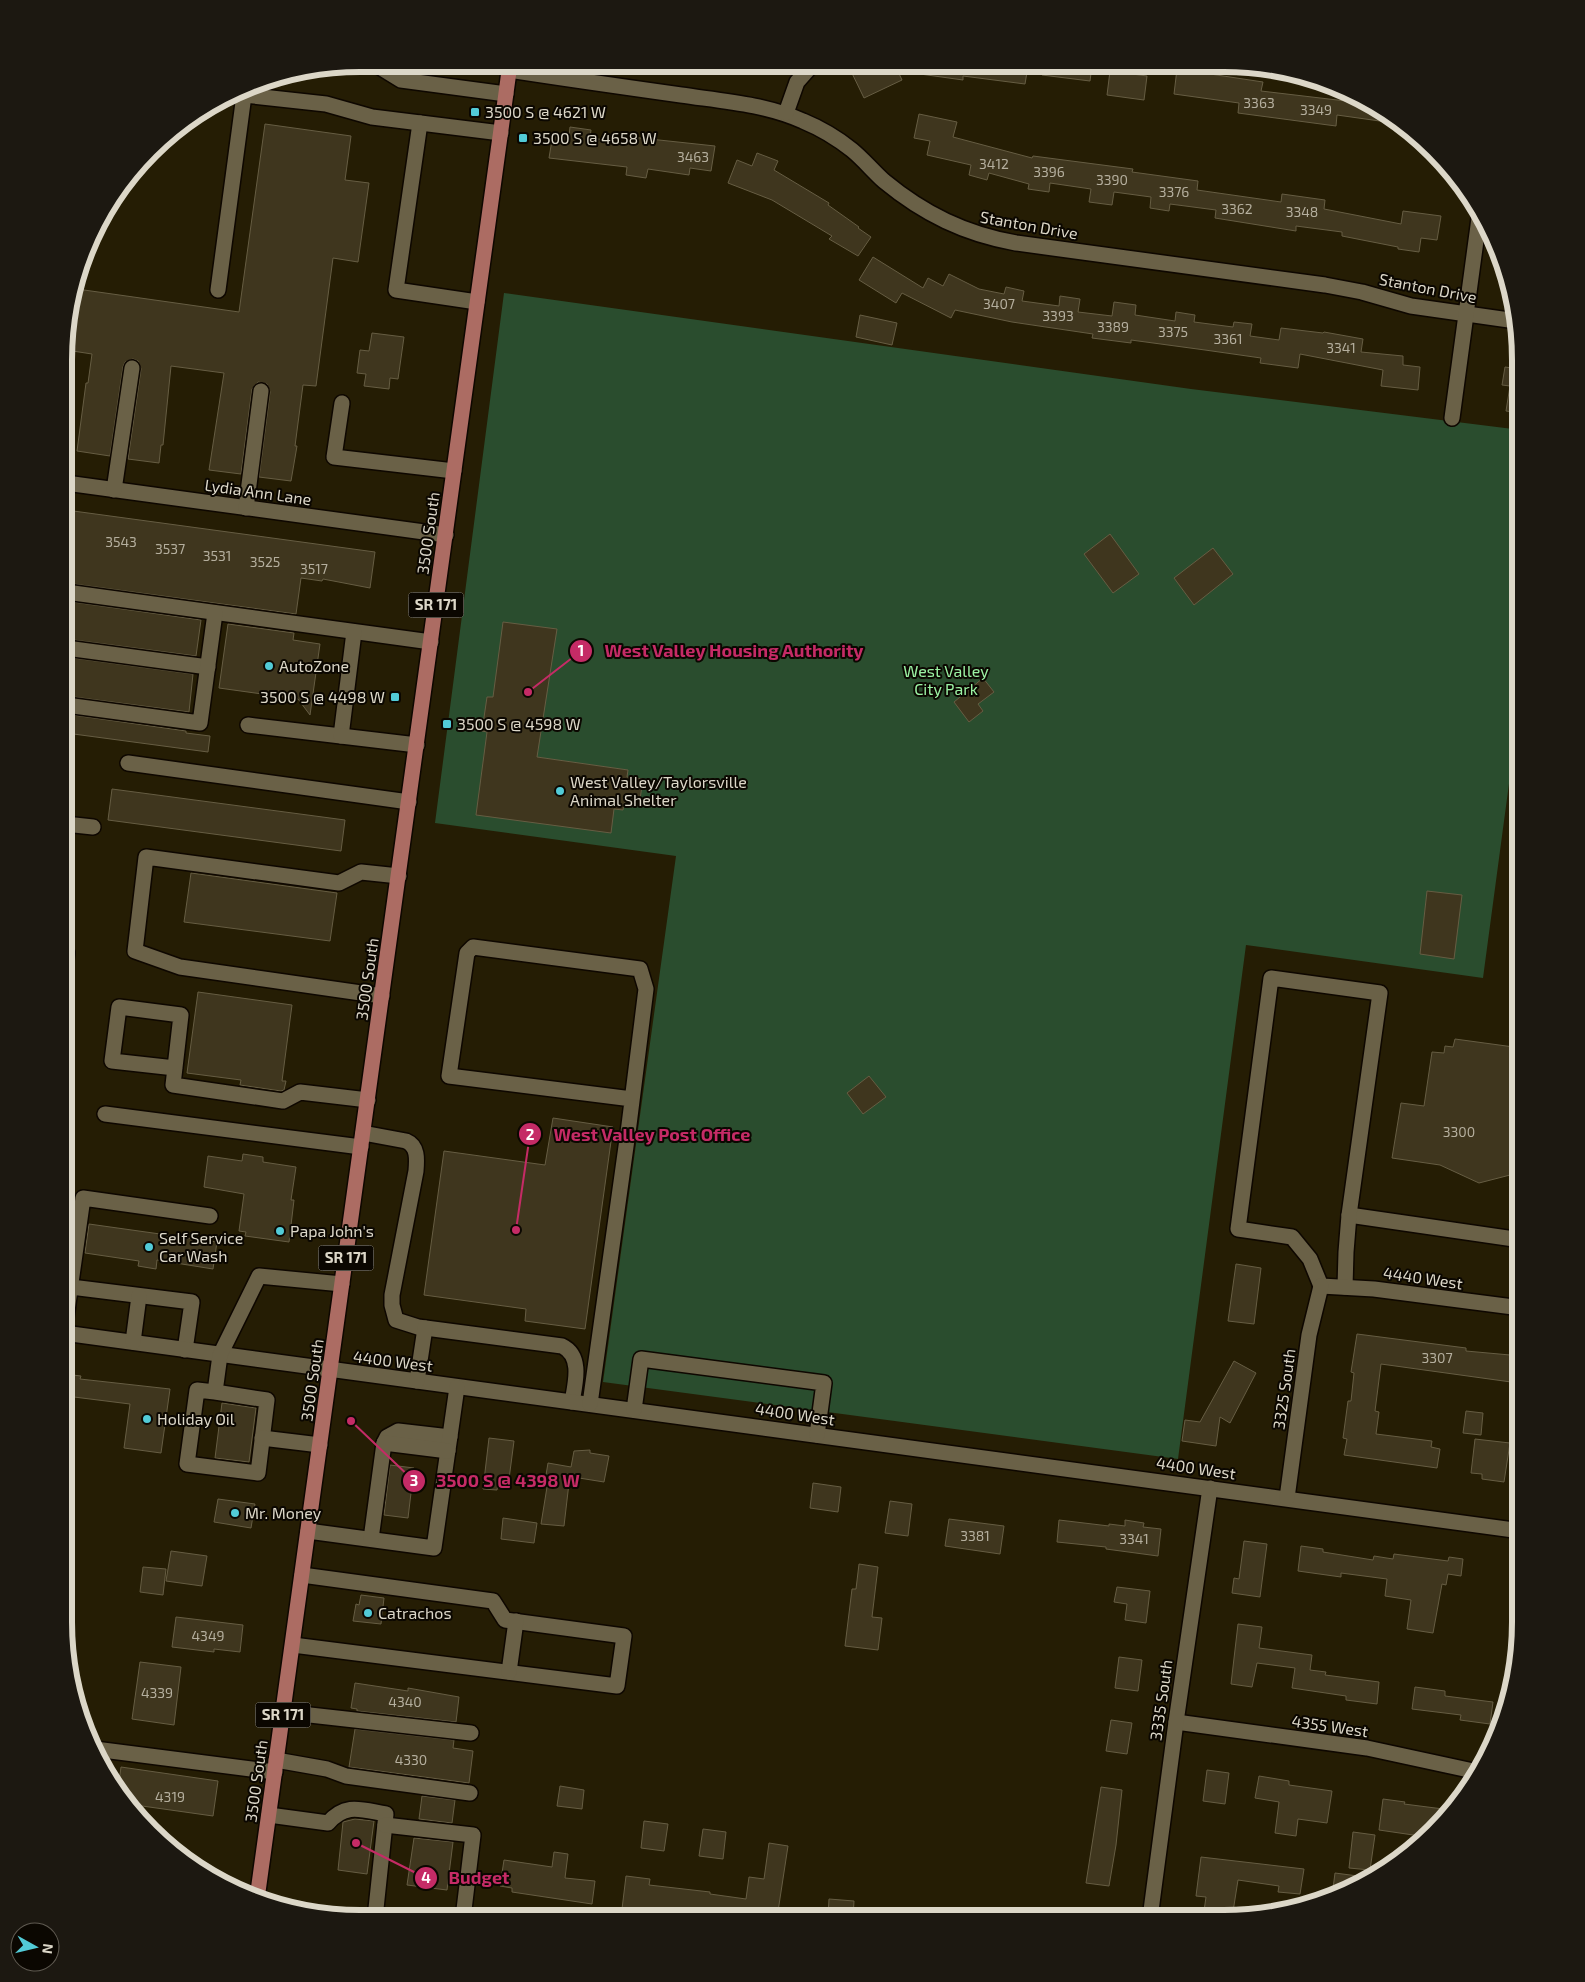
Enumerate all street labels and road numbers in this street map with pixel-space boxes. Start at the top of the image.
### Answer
street label: Stanton Drive [979,207,1080,242]
street label: Stanton Drive [1378,269,1479,306]
street label: Lydia Ann Lane [203,475,313,508]
street label: 3500 South [412,491,443,575]
road number: SR 171 [408,592,464,618]
street label: 3500 South [351,937,382,1021]
road number: SR 171 [318,1246,374,1270]
street label: 4440 West [1382,1263,1464,1292]
street label: 3500 South [296,1338,327,1422]
street label: 4400 West [352,1346,434,1375]
street label: 3325 South [1268,1347,1299,1431]
street label: 4400 West [754,1399,836,1428]
street label: 4400 West [1155,1453,1237,1482]
street label: 3335 South [1145,1658,1176,1742]
road number: SR 171 [256,1702,310,1728]
street label: 4355 West [1291,1711,1369,1740]
street label: 3500 South [240,1739,271,1823]

